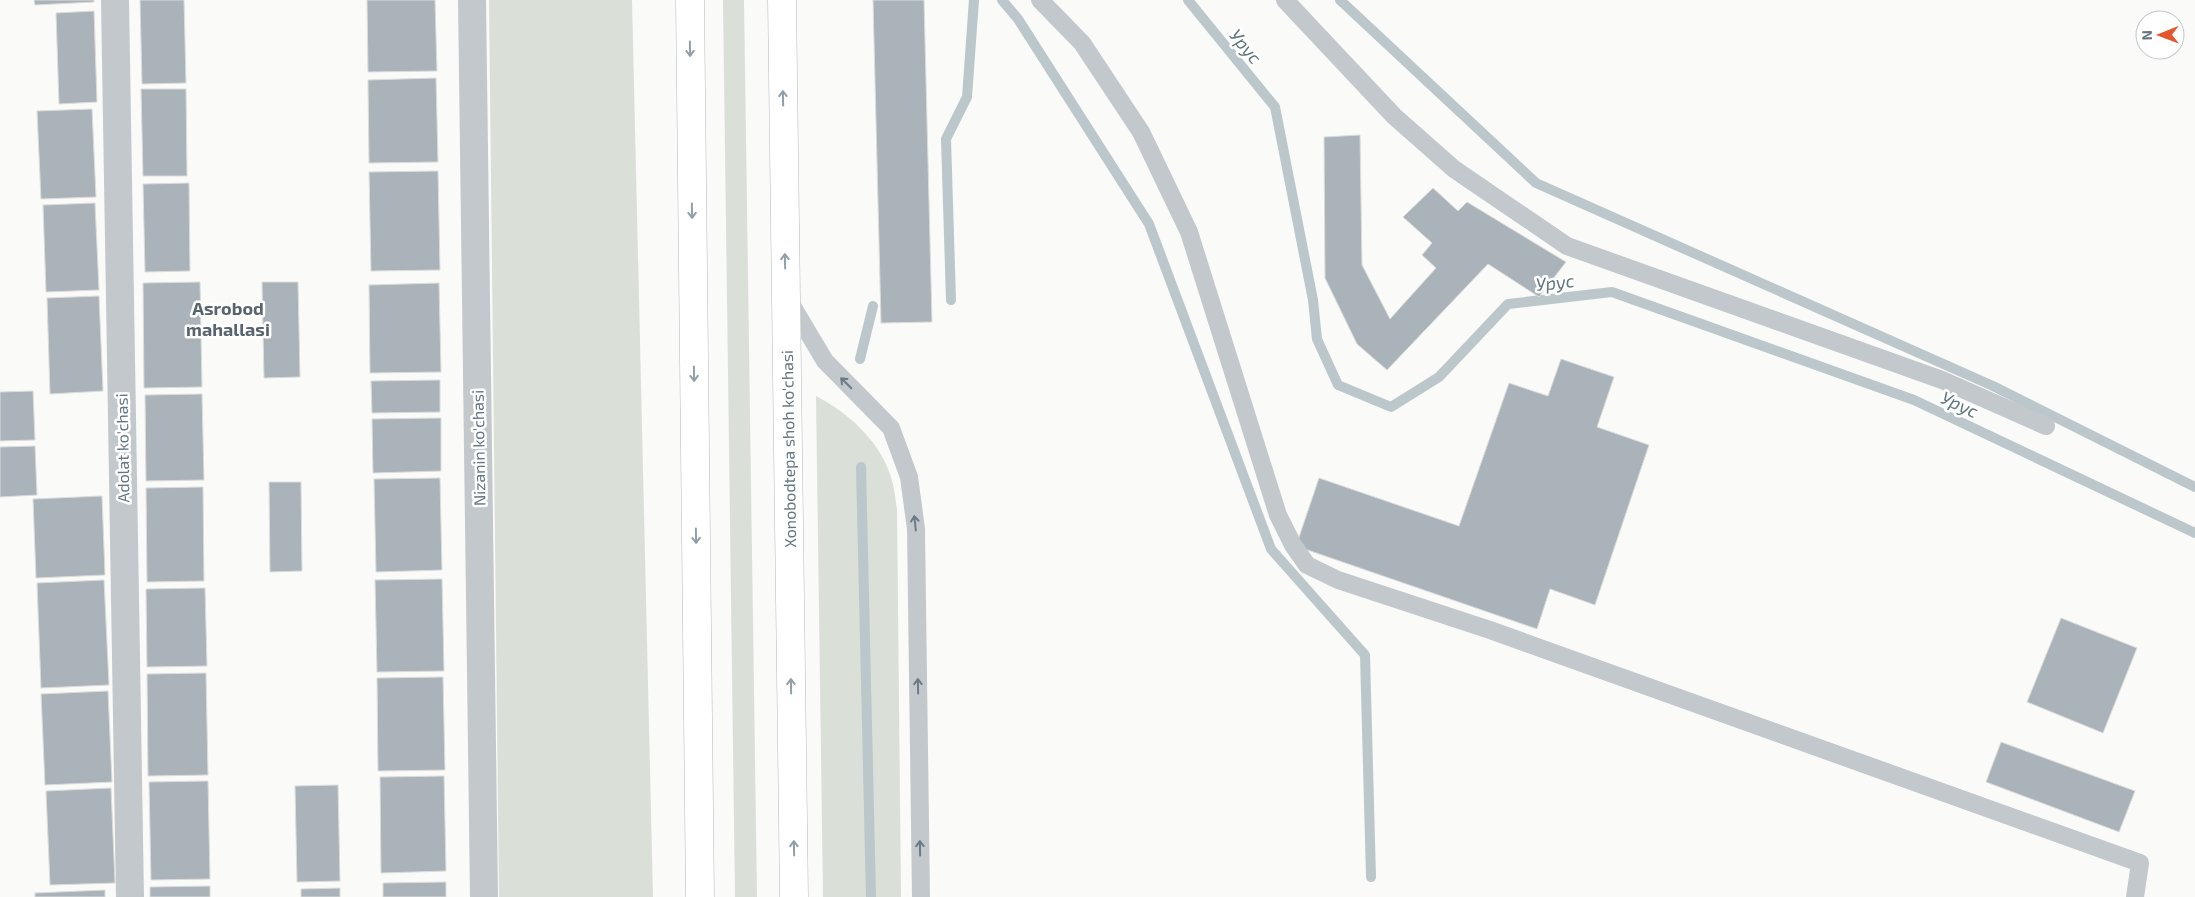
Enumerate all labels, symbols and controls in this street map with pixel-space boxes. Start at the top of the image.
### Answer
north arrow [2135,10,2185,60]
water label: Урус [1225,24,1267,68]
text: N [2138,30,2155,40]
one-way arrow [685,40,695,56]
one-way arrow [778,91,788,107]
one-way arrow [687,202,697,219]
one-way arrow [780,253,790,270]
water label: Урус [1535,269,1576,295]
district label: Asrobod mahallasi [186,297,270,340]
street label: Xonobodtepa shoh ko'chasi [777,350,799,548]
one-way arrow [689,365,699,381]
one-way arrow [840,377,852,389]
water label: Урус [1938,386,1982,422]
street label: Nizanin ko'chasi [467,390,489,506]
street label: Adolat ko'chasi [112,393,132,503]
one-way arrow [910,516,920,532]
one-way arrow [691,528,701,544]
one-way arrow [786,678,796,694]
one-way arrow [913,678,923,694]
one-way arrow [789,841,798,857]
one-way arrow [915,841,925,857]

